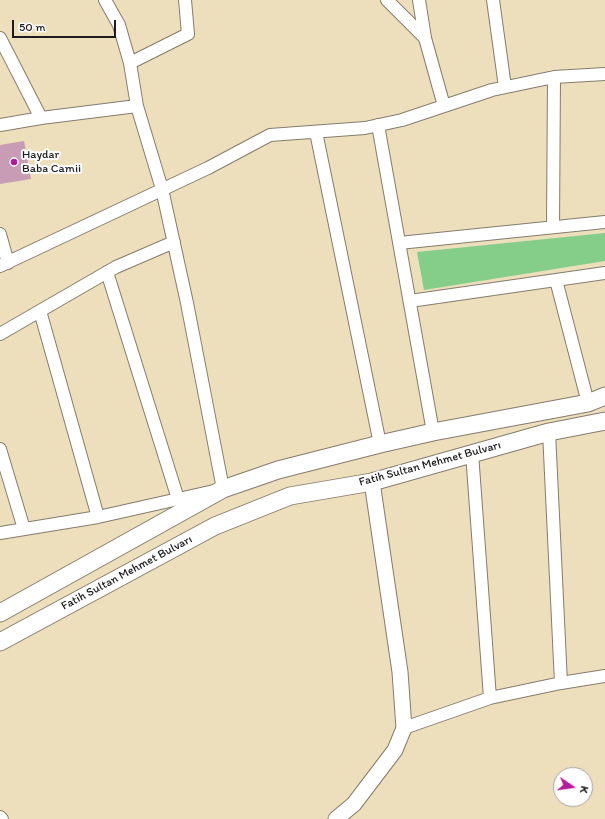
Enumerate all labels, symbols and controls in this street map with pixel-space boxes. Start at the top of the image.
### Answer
scale bar [14,12,118,38]
text: 50 m [19,20,45,34]
place label: Haydar Baba Camii [22,148,81,176]
marker: Haydar Baba Camii [9,157,19,167]
street label: Fatih Sultan Mehmet Bulvarı [357,438,503,490]
street label: Fatih Sultan Mehmet Bulvarı [59,532,195,614]
north arrow [553,767,593,807]
text: K [577,785,591,794]

